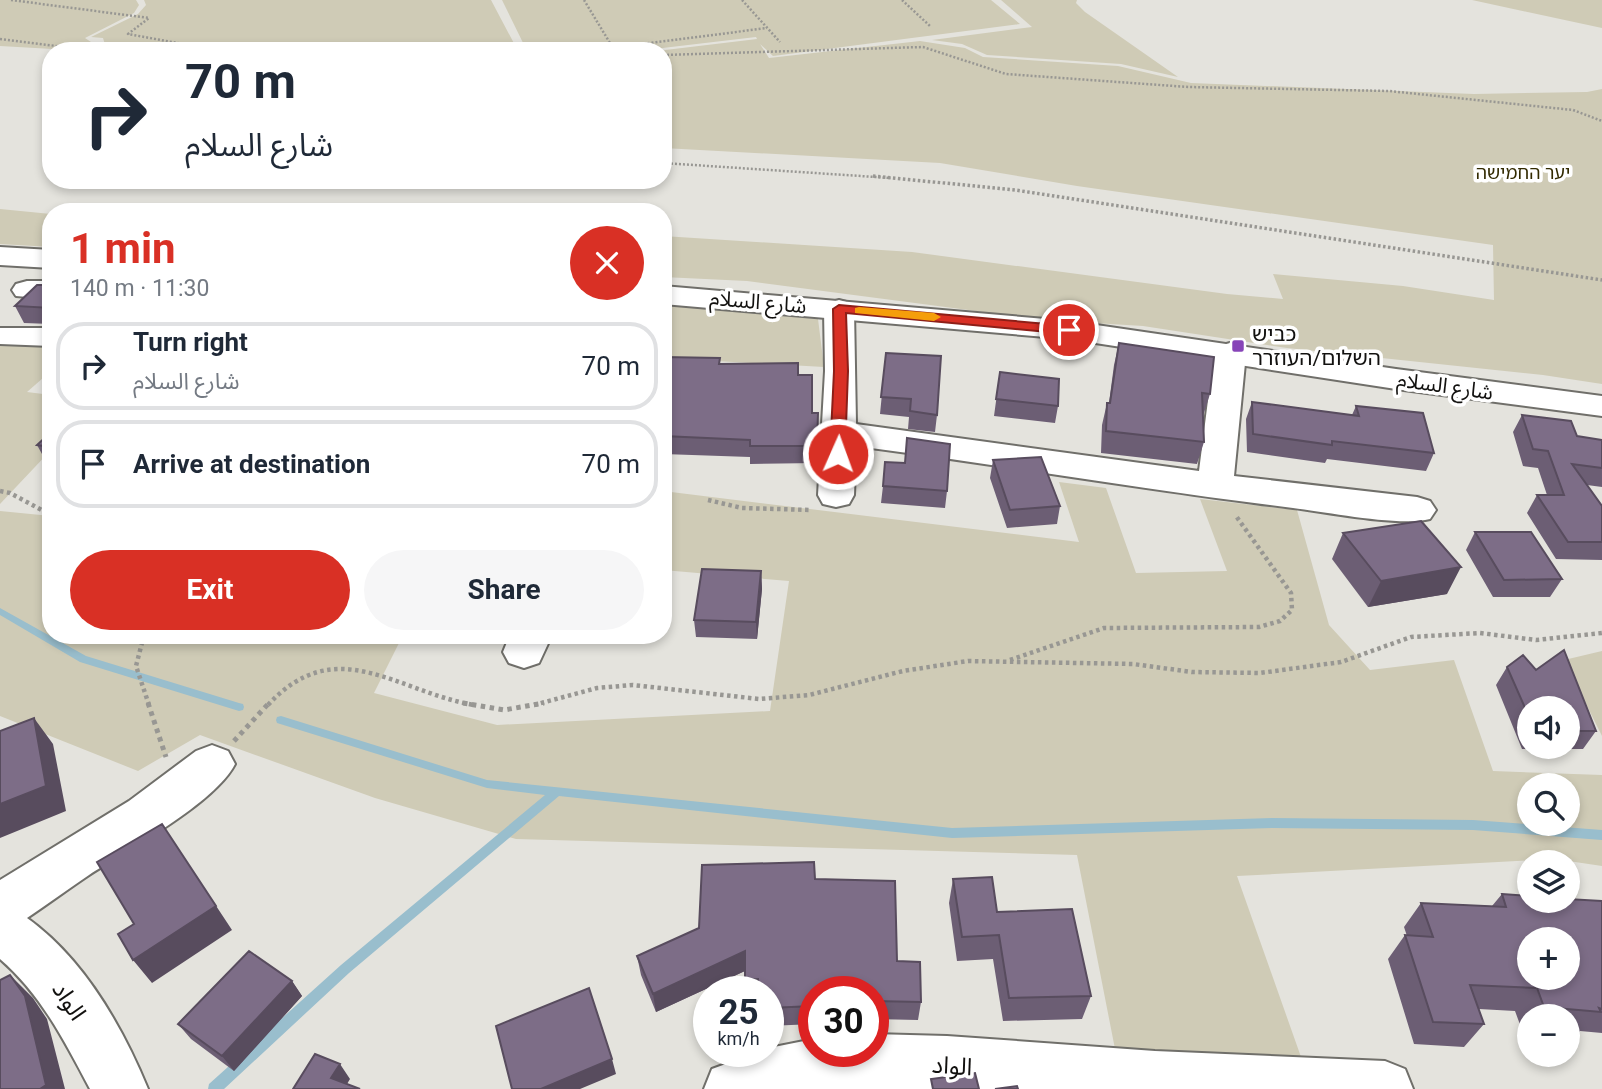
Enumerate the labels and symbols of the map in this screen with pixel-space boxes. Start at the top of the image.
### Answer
park label: יער החמישה [1476,162,1570,183]
street label: شارع السلام [708,286,807,322]
pin [1039,300,1099,360]
place label: כביש השלום/העוזרר [1252,322,1381,370]
marker: כביש השלום/העוזרר [1230,338,1246,354]
street label: شارع السلام [1395,367,1495,409]
position arrow [801,417,875,491]
street label: الواد [46,976,92,1026]
speed limit sign: 30 [798,976,889,1067]
street label: الواد [931,1051,973,1081]

